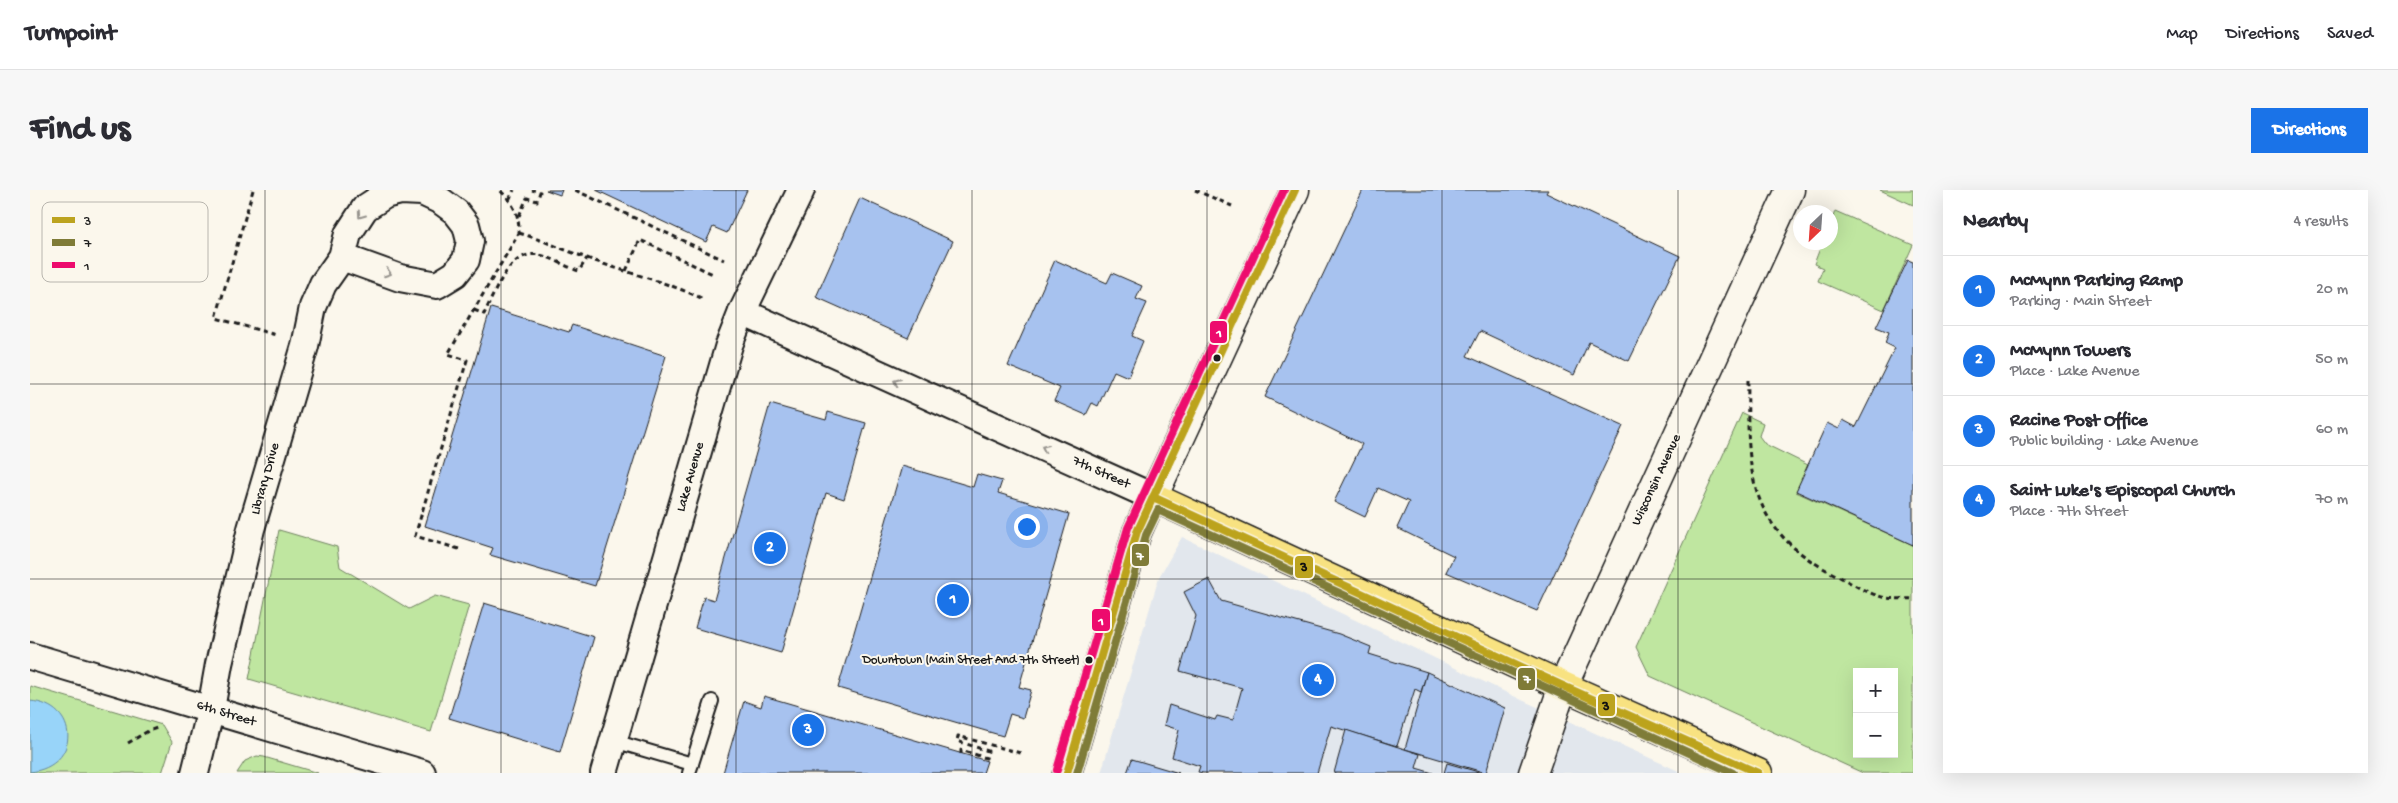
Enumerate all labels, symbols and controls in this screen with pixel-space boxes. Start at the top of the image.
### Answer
text: Turnpoint [25,20,116,49]
text: Map [2166,24,2198,45]
text: Directions [2226,24,2299,45]
text: Saved [2327,24,2373,45]
button: Directions [2251,108,2368,153]
text: Find us [30,110,130,151]
legend [42,202,208,282]
north arrow [1793,205,1838,250]
one-way arrow [358,209,367,219]
text: Nearby [1963,210,2028,235]
text: 4 results [2293,213,2348,232]
text: 3 [83,214,91,231]
text: 7 [83,236,92,253]
text: 1 [83,259,90,276]
one-way arrow [383,267,392,277]
text: McMynn Parking Ramp [2010,270,2183,293]
text: 1 [1976,281,1982,300]
text: 20 m [2316,281,2348,300]
text: Parking · Main Street [2010,293,2151,312]
line badge: 1 [1209,320,1228,344]
text: 1 [1215,326,1222,343]
text: McMynn Towers [2010,340,2130,363]
text: 2 [1975,351,1983,370]
text: 50 m [2315,351,2348,370]
unlabelled marker [1212,353,1222,363]
text: Place · Lake Avenue [2010,363,2140,382]
one-way arrow [893,377,902,388]
text: Racine Post Office [2010,410,2147,433]
text: 3 [1975,421,1983,440]
text: 60 m [2316,421,2348,440]
street label: Wisconsin Avenue [1628,431,1686,528]
text: Public building · Lake Avenue [2010,433,2198,452]
street label: Lake Avenue [673,439,709,514]
street label: Library Drive [248,440,285,517]
one-way arrow [1041,444,1050,455]
street label: 7th Street [1069,452,1134,494]
text: Saint Luke's Episcopal Church [2010,480,2235,503]
text: 4 [1975,491,1983,510]
text: 70 m [2315,491,2348,510]
text: Place · 7th Street [2010,503,2127,522]
your location [1014,514,1040,540]
pin: 2 [754,529,786,567]
line badge: 7 [1131,543,1150,567]
text: 7 [1135,549,1144,566]
line badge: 3 [1294,555,1314,579]
text: 3 [1299,560,1308,577]
pin: 1 [937,581,969,619]
line badge: 1 [1091,608,1111,632]
text: 1 [1097,614,1104,631]
place label: Downtown (Main Street And 7th Street) [861,653,1080,668]
marker: Downtown (Main Street And 7th Street) [1084,655,1094,665]
pin: 4 [1302,661,1334,699]
line badge: 7 [1517,667,1536,691]
map controls [1853,668,1898,758]
button: + [1853,668,1898,713]
text: 7 [1522,672,1531,689]
line badge: 3 [1597,693,1616,717]
street label: 6th Street [194,697,259,731]
text: 3 [1601,699,1610,716]
pin: 3 [792,711,824,749]
button: − [1853,713,1898,758]

